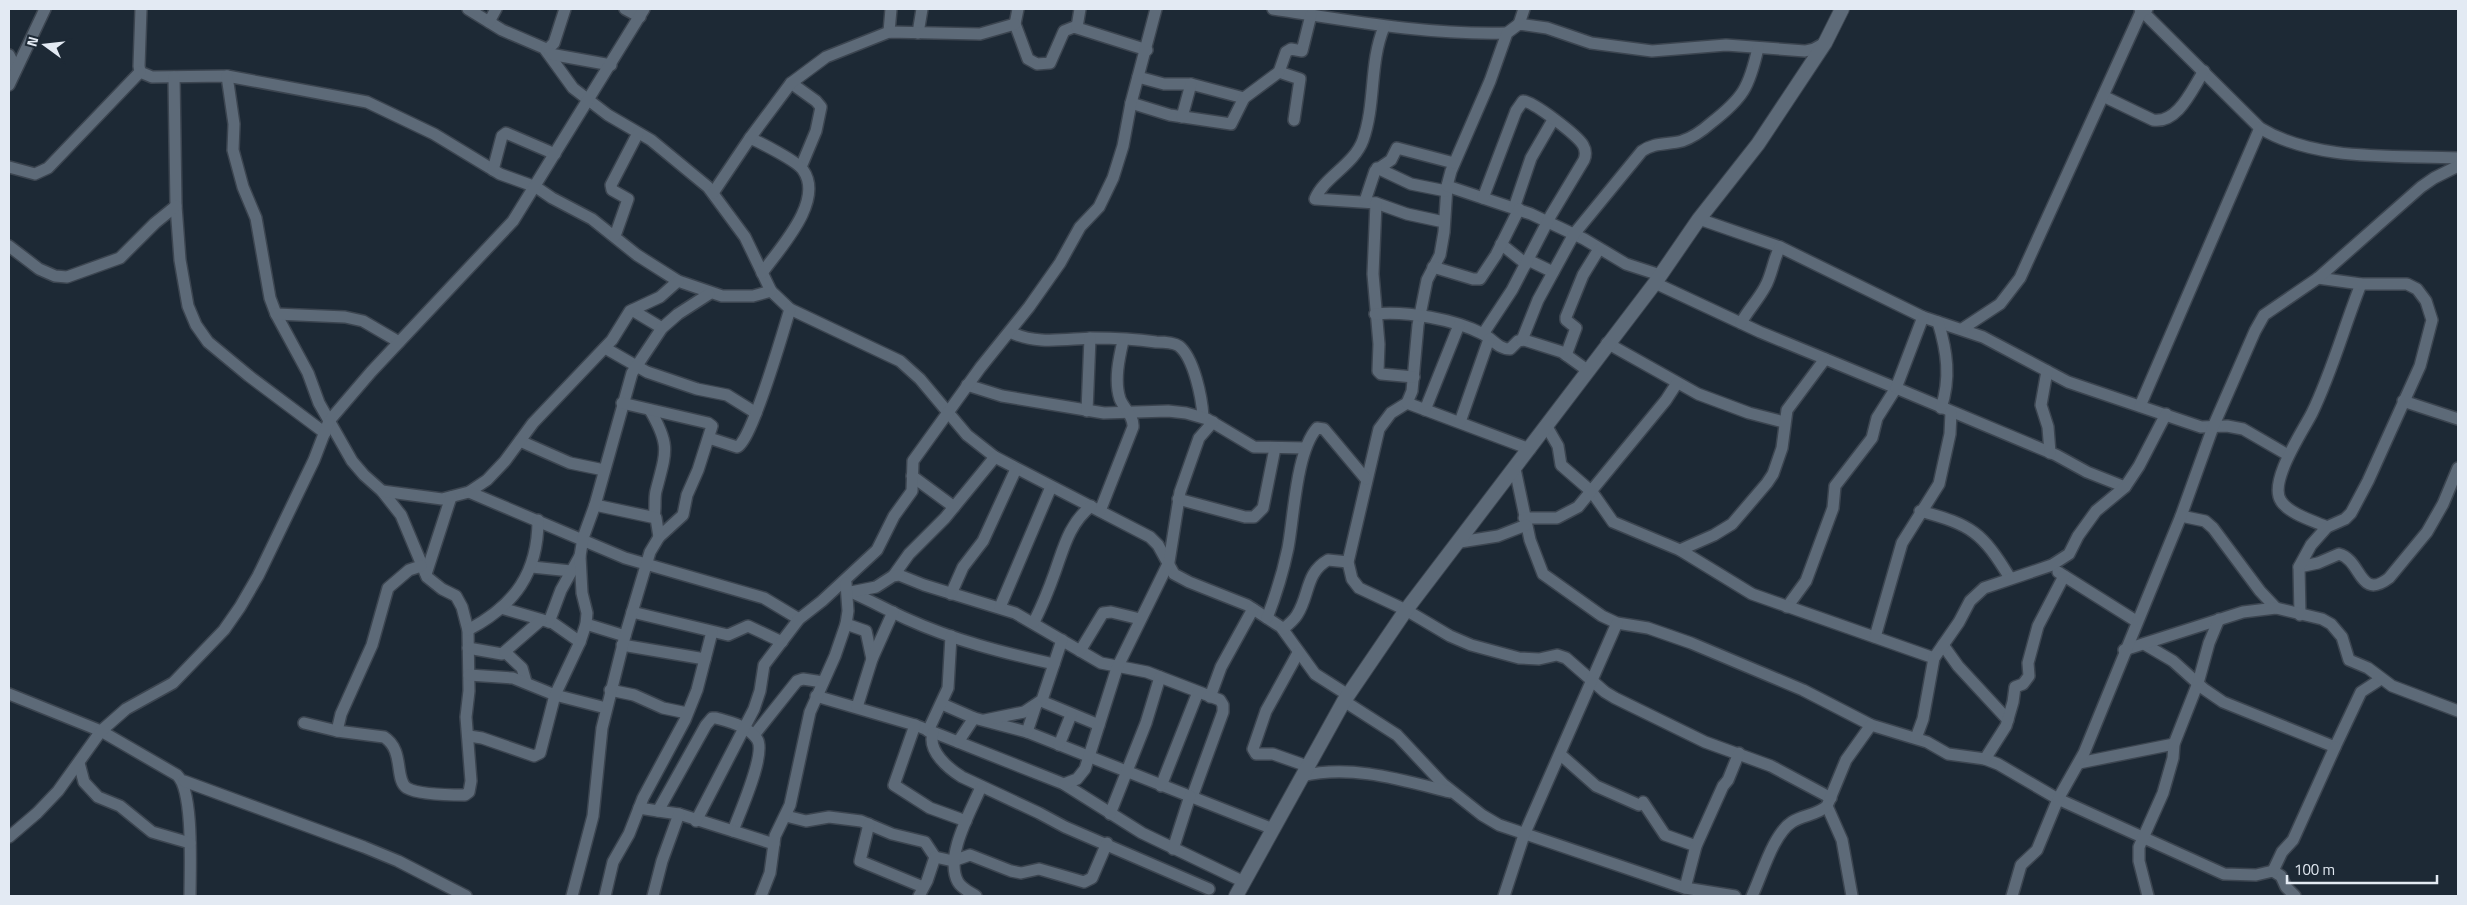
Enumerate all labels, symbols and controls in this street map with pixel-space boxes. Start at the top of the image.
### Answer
north arrow [20,20,70,70]
text: N [21,34,43,49]
scale bar [2287,852,2437,884]
text: 100 m [2294,858,2335,881]

